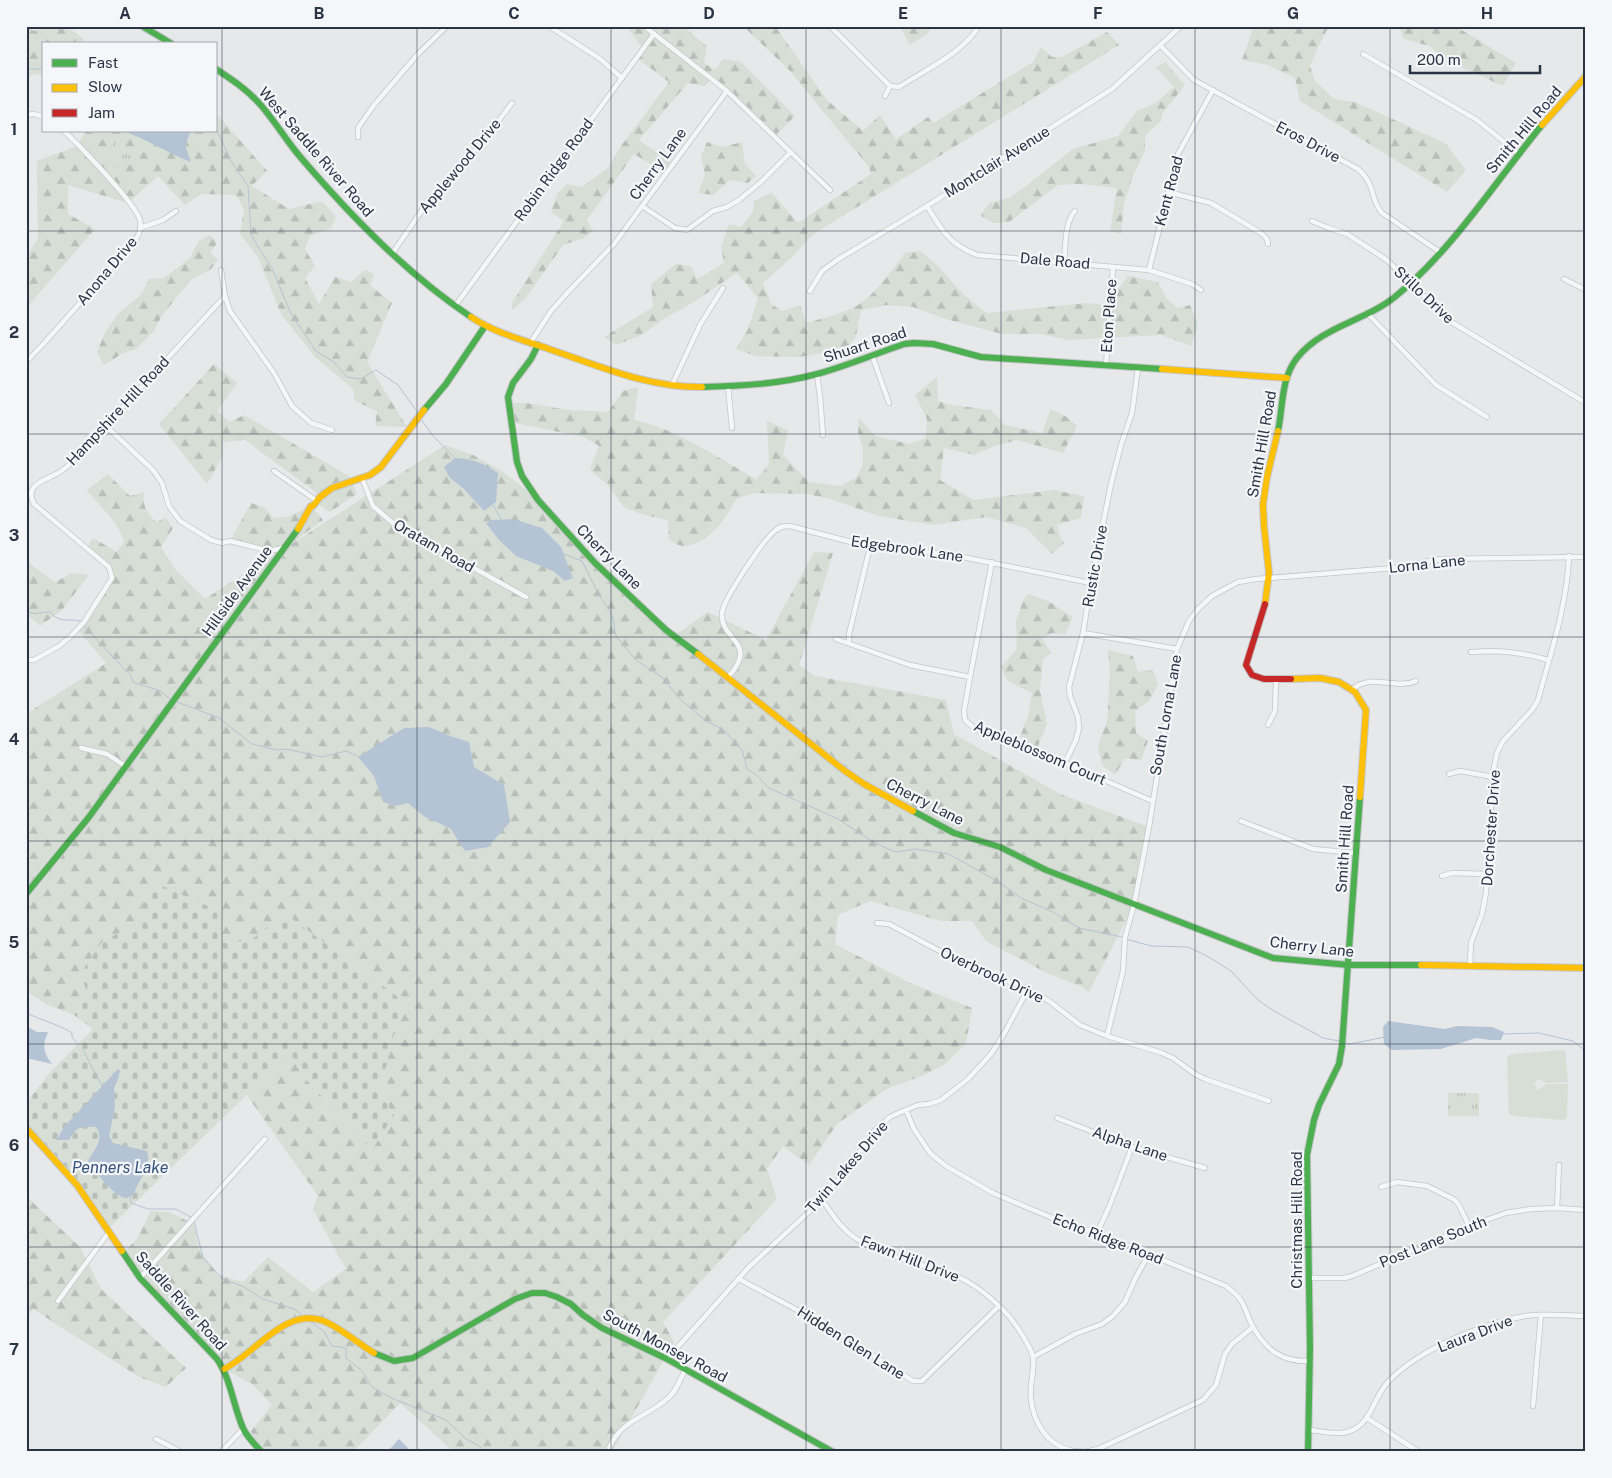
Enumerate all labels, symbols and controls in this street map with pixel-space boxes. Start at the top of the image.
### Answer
text: A [119,4,131,23]
text: B [314,4,325,23]
text: C [508,4,520,23]
text: D [703,4,715,23]
text: E [898,4,908,23]
text: F [1093,4,1103,23]
text: G [1287,4,1299,23]
text: H [1481,4,1493,23]
legend [42,42,218,132]
scale bar [1410,42,1540,74]
text: 200 m [1417,51,1461,68]
text: Fast [88,54,118,71]
text: Slow [88,78,123,95]
street label: West Saddle River Road [255,83,377,220]
street label: Smith Hill Road [1482,83,1565,177]
text: Jam [88,104,115,121]
street label: Applewood Drive [415,115,504,216]
street label: Robin Ridge Road [511,115,597,224]
street label: Eros Drive [1273,118,1343,166]
text: 1 [11,120,17,139]
street label: Montclair Avenue [941,122,1053,201]
street label: Cherry Lane [626,124,689,203]
street label: Kent Road [1151,154,1186,228]
street label: Anona Drive [73,233,140,308]
street label: Dale Road [1019,249,1091,272]
street label: Stillo Drive [1391,263,1458,327]
street label: Eton Place [1097,278,1120,354]
text: 2 [9,323,19,342]
street label: Shuart Road [821,323,909,366]
street label: Hampshire Hill Road [63,353,173,469]
street label: Smith Hill Road [1244,389,1279,499]
street label: Oratam Road [391,516,478,576]
street label: Cherry Lane [573,521,645,593]
street label: Rustic Drive [1079,523,1110,608]
text: 3 [9,526,19,545]
street label: Edgebrook Lane [850,532,964,565]
street label: Hillside Avenue [198,542,275,639]
street label: Lorna Lane [1388,551,1466,576]
street label: South Lorna Lane [1147,653,1185,777]
street label: Appleblossom Court [972,717,1109,788]
text: 4 [9,730,20,749]
street label: Dorchester Drive [1478,769,1503,887]
street label: Cherry Lane [884,775,967,828]
street label: Smith Hill Road [1332,784,1357,894]
text: 5 [9,933,20,952]
street label: Cherry Lane [1269,933,1355,960]
street label: Overbrook Drive [938,943,1047,1006]
street label: Twin Lakes Drive [802,1117,891,1216]
street label: Alpha Lane [1090,1123,1170,1164]
text: 6 [9,1136,19,1155]
street label: Christmas Hill Road [1288,1151,1305,1289]
water label: Penners Lake [72,1158,169,1177]
street label: Echo Ridge Road [1050,1210,1166,1267]
street label: Post Lane South [1377,1212,1489,1271]
street label: Fawn Hill Drive [858,1232,962,1285]
street label: Saddle River Road [132,1248,230,1354]
street label: Hidden Glen Lane [794,1303,908,1383]
street label: South Monsey Road [600,1305,730,1386]
street label: Laura Drive [1435,1311,1515,1356]
text: 7 [9,1340,19,1359]

